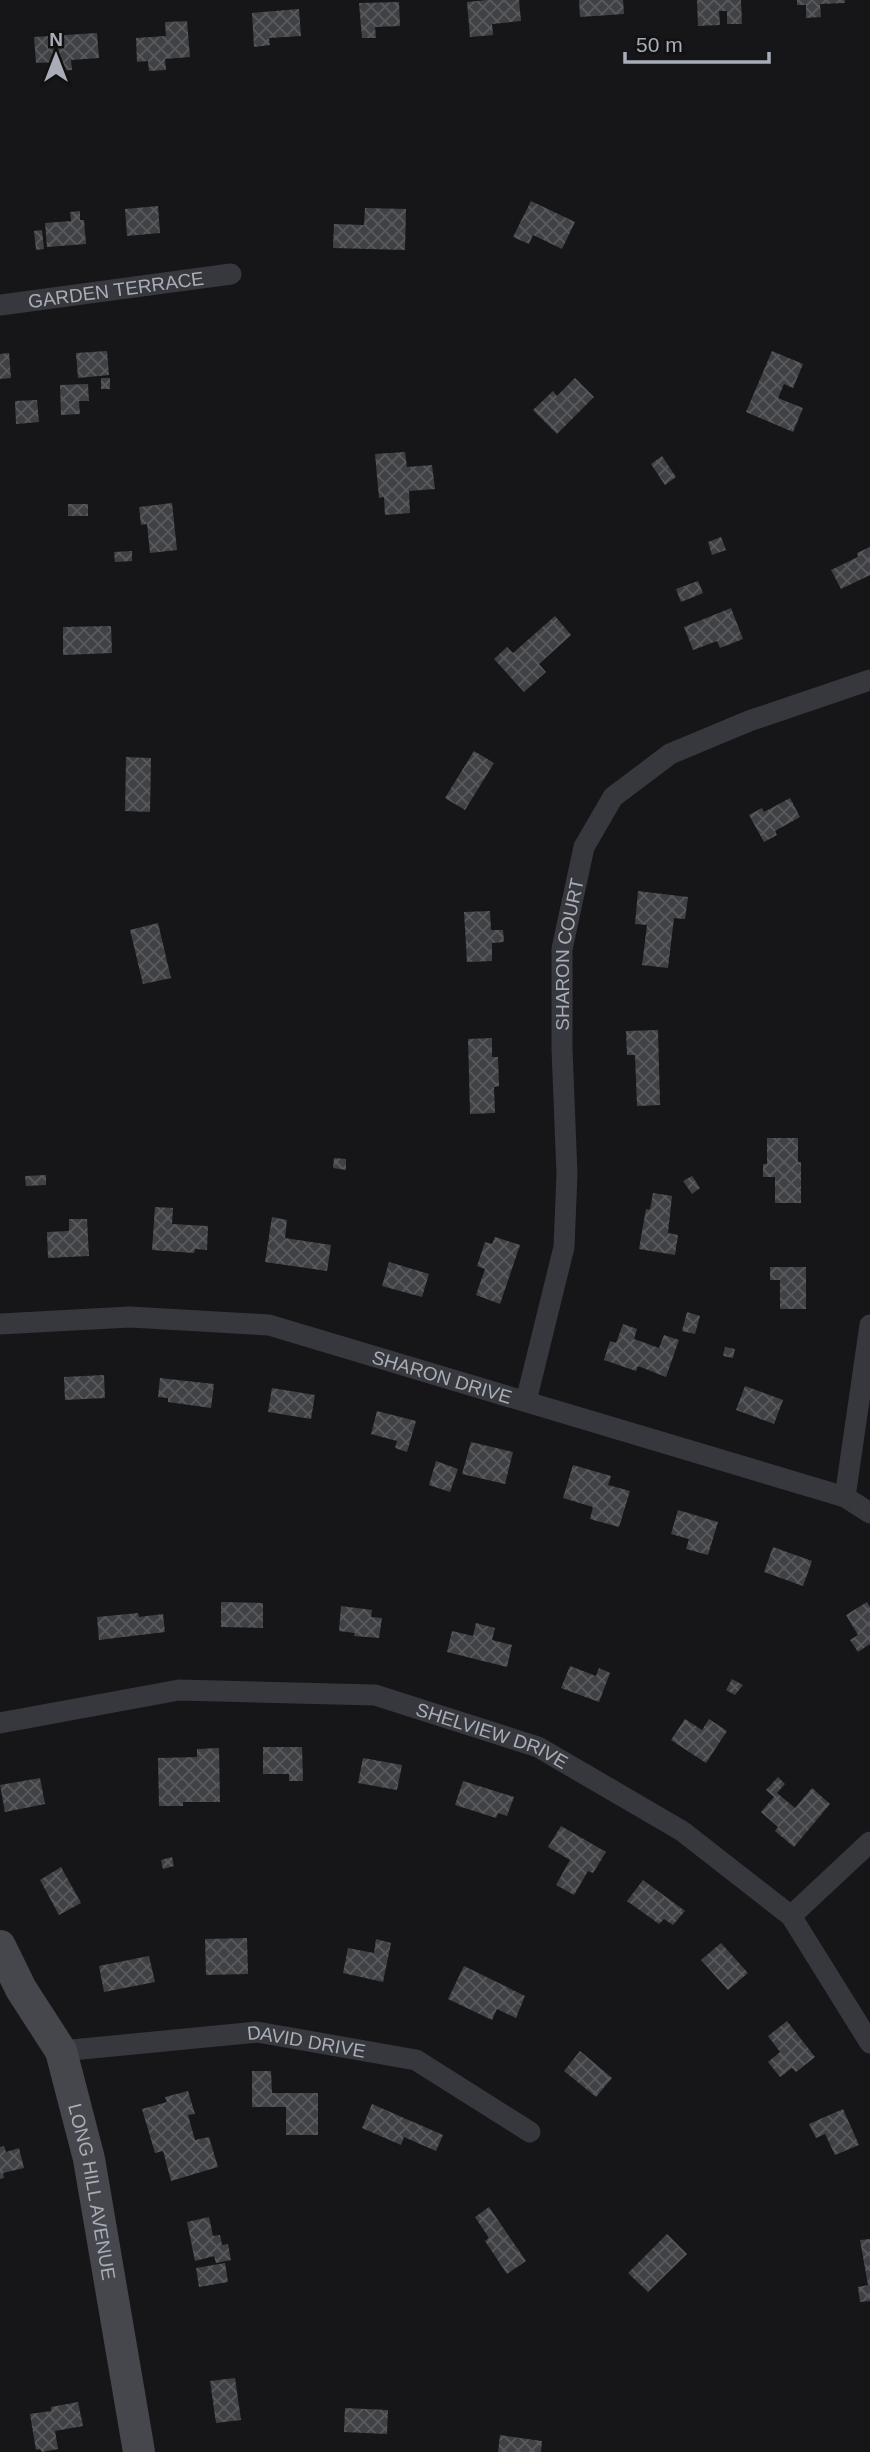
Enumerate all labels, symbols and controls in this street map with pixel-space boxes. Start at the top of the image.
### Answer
north arrow [21,21,91,91]
scale bar [625,21,768,65]
text: N [49,29,63,50]
text: 50 m [636,33,683,56]
street label: GARDEN TERRACE [27,268,205,312]
street label: SHARON COURT [552,876,588,1031]
street label: SHARON DRIVE [370,1346,514,1408]
street label: SHELVIEW DRIVE [413,1699,572,1773]
street label: DAVID DRIVE [246,2022,367,2062]
street label: LONG HILL AVENUE [64,2101,119,2282]

